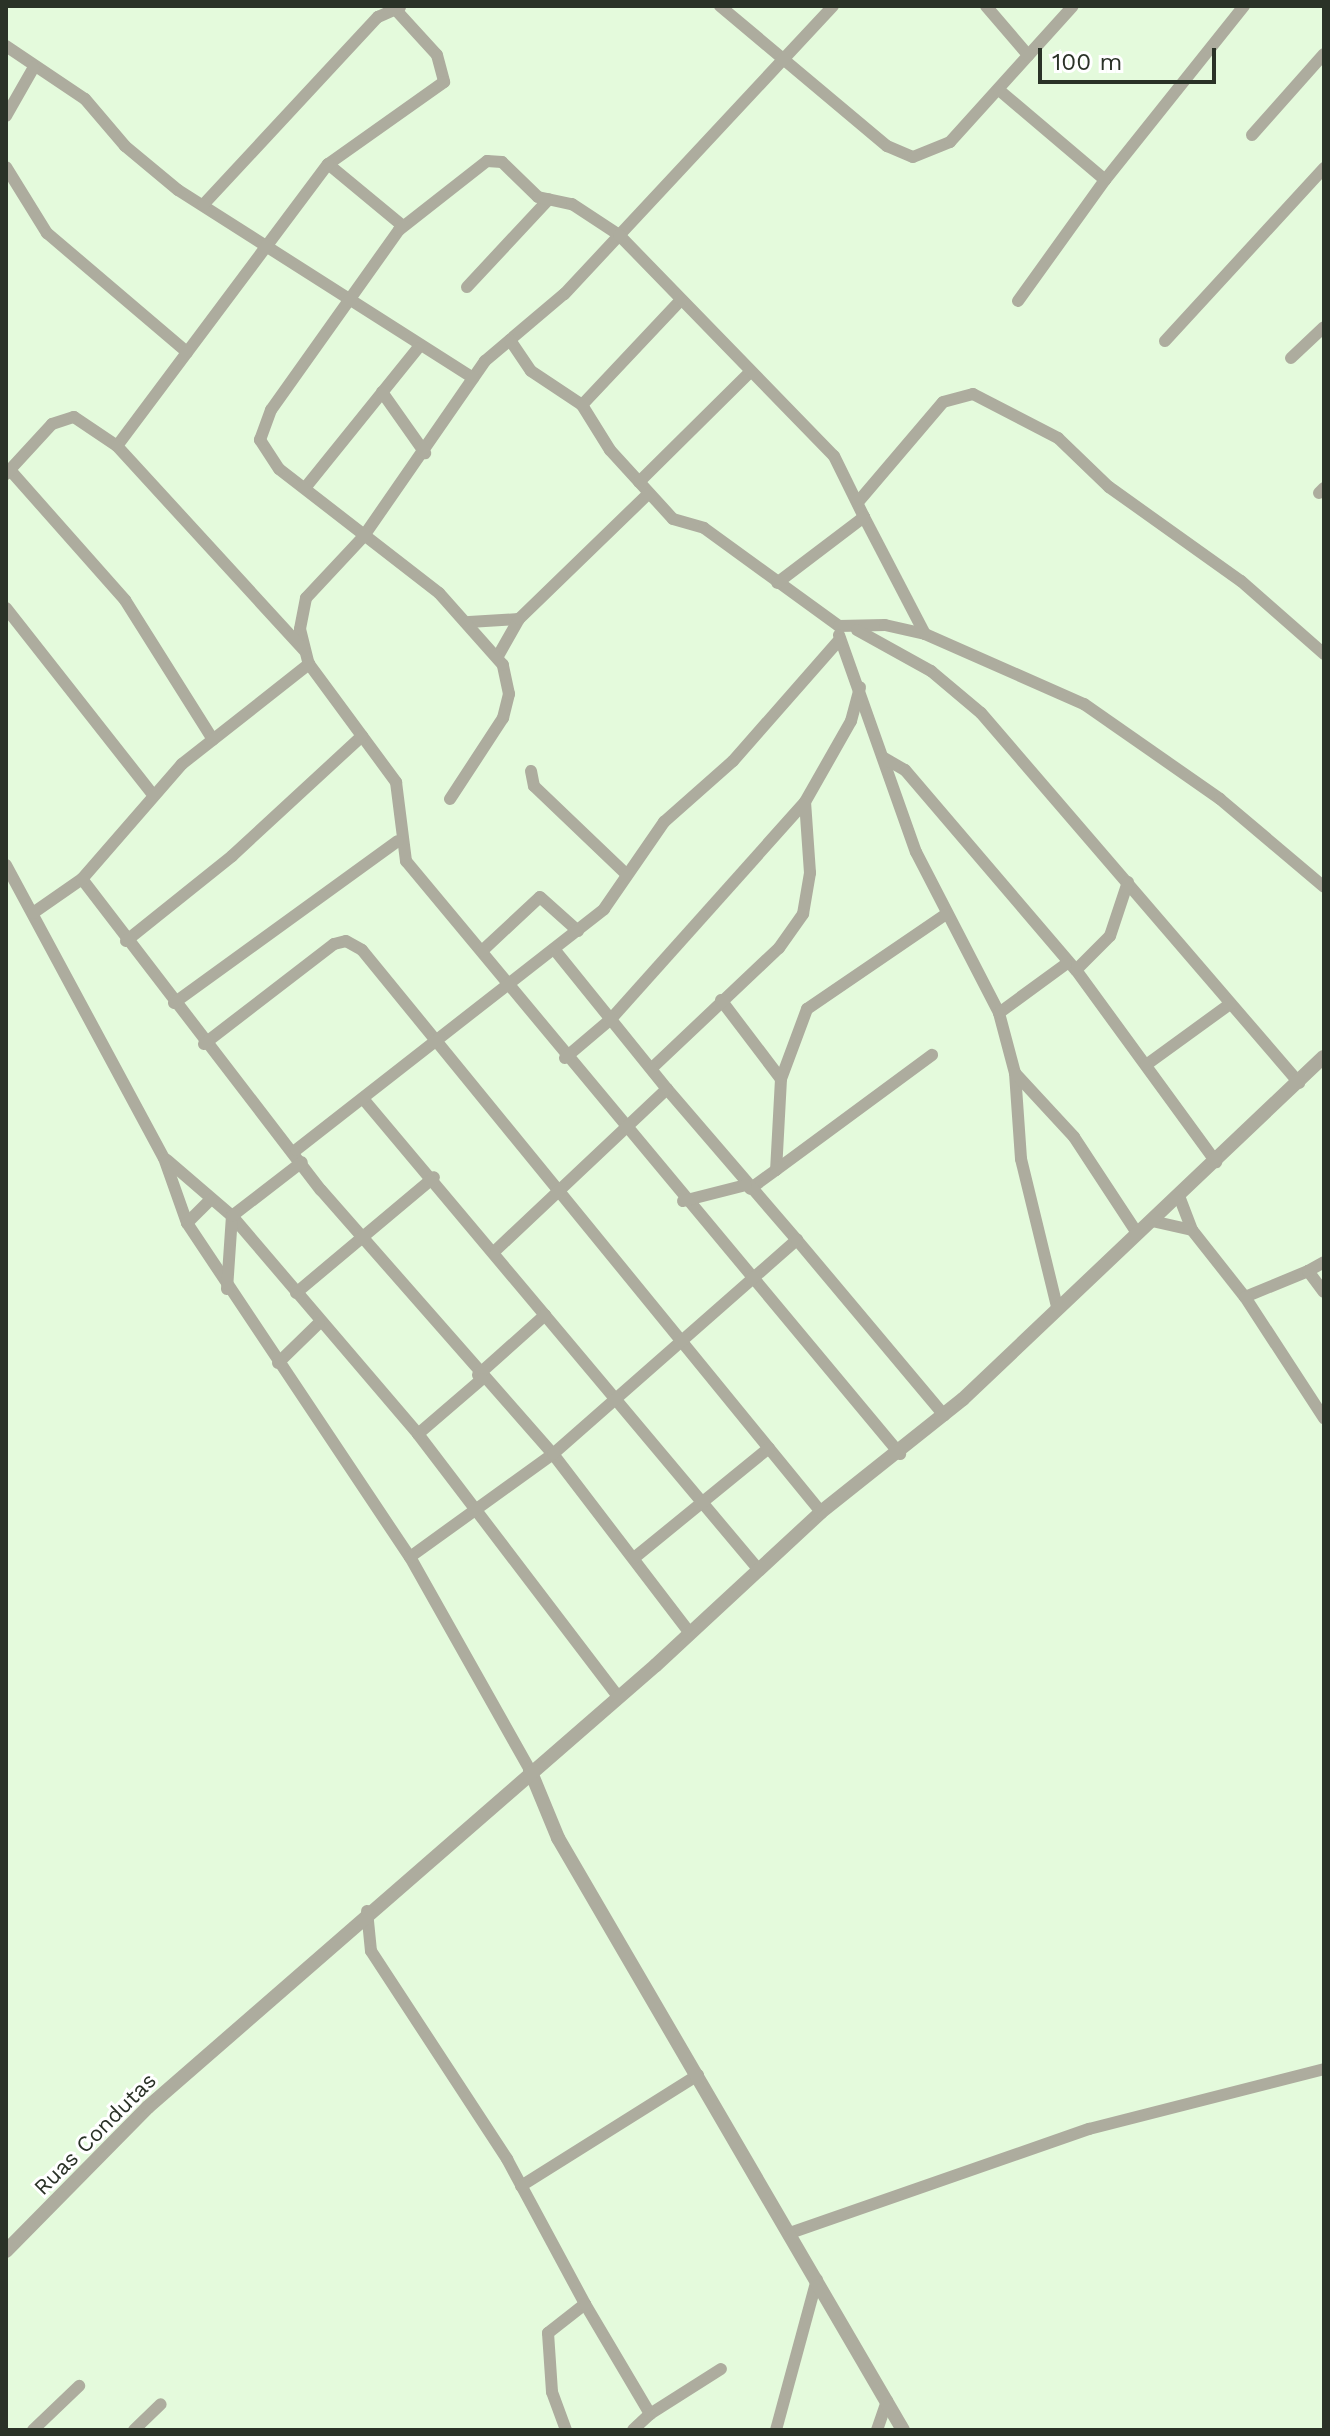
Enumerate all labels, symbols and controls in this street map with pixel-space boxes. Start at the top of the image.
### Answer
scale bar [1042,32,1220,82]
text: 100 m [1052,48,1122,76]
street label: Ruas Condutas [28,2067,162,2201]

